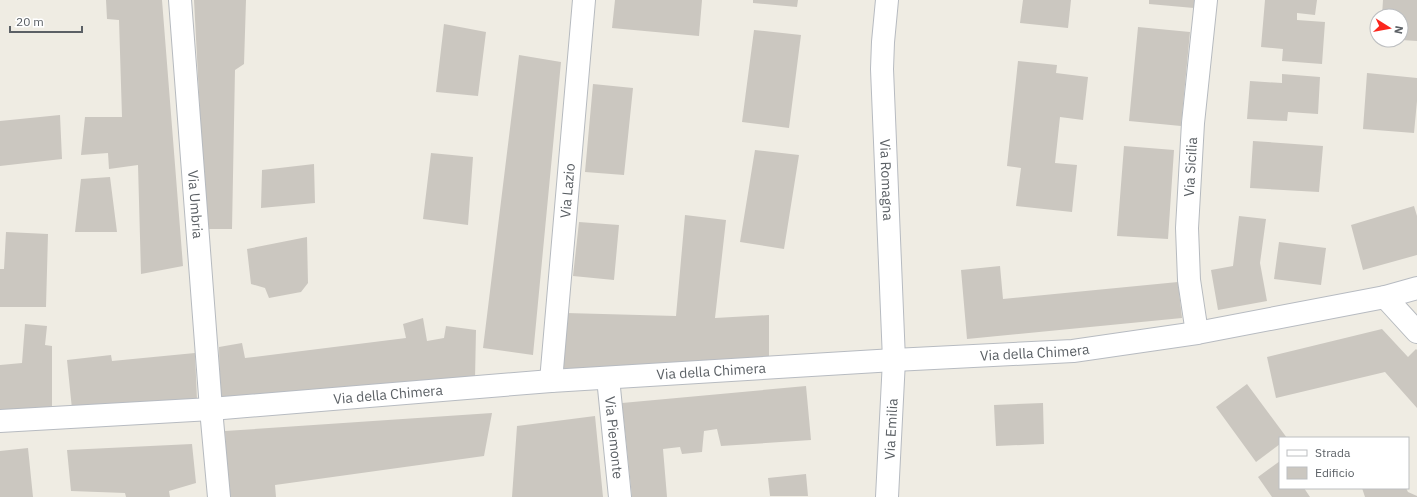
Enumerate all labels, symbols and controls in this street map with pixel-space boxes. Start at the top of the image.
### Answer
scale bar [10,8,82,34]
north arrow [1369,8,1409,48]
text: 20 m [16,14,44,29]
text: N [1391,25,1406,35]
street label: Via Sicilia [1180,136,1201,197]
street label: Via Romagna [876,138,897,222]
street label: Via Lazio [556,162,579,219]
street label: Via Umbria [184,169,207,240]
street label: Via della Chimera [979,340,1091,365]
street label: Via della Chimera [656,359,767,384]
street label: Via della Chimera [333,381,444,408]
street label: Via Piemonte [601,395,627,480]
street label: Via Emilia [880,397,902,460]
legend [1279,437,1409,489]
text: Strada [1315,445,1351,460]
text: Edificio [1315,465,1355,480]

